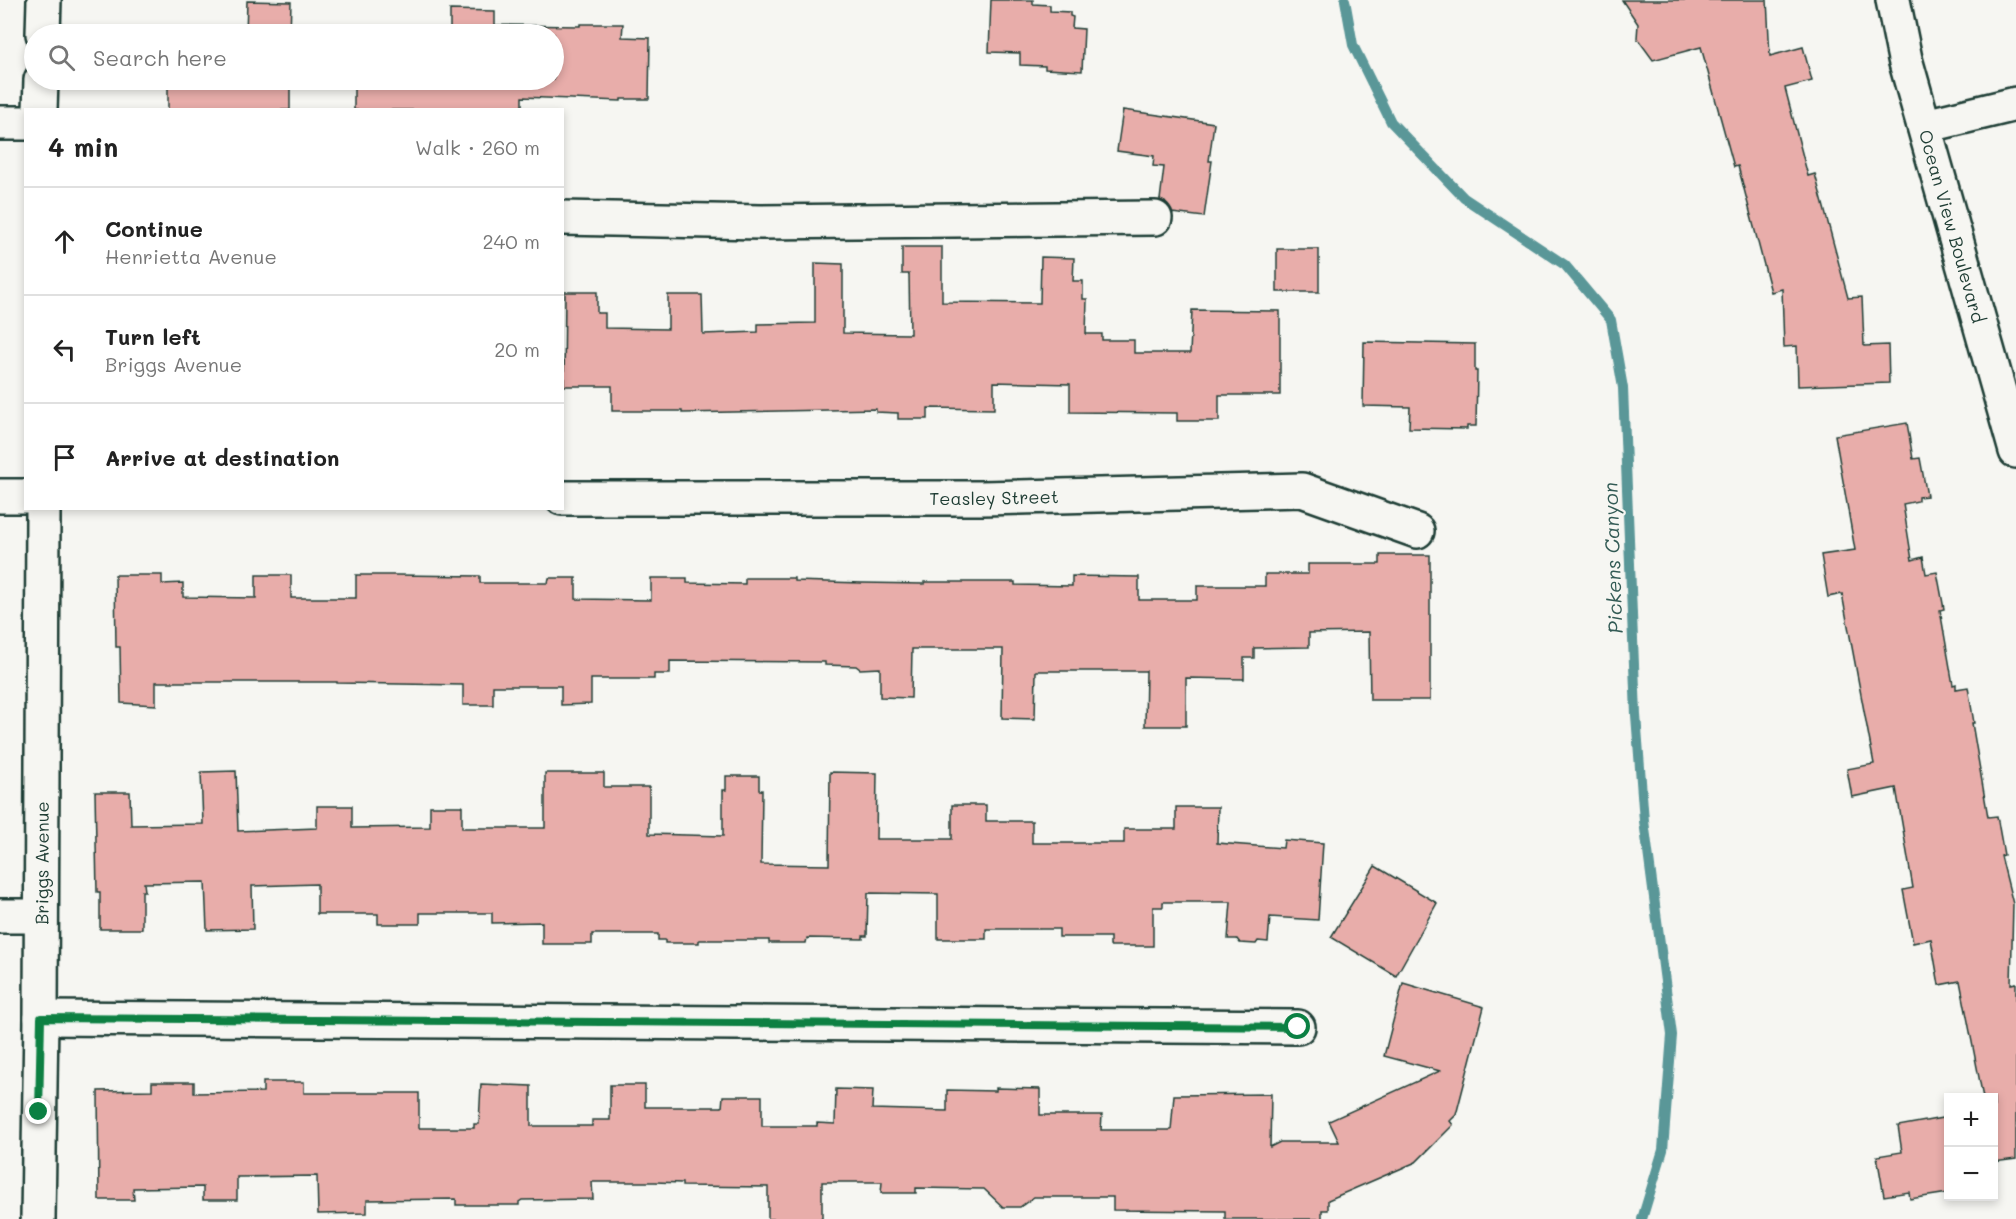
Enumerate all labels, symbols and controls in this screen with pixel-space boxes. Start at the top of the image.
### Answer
search box [24,24,564,90]
icon: search [45,41,78,74]
text: Search here [93,43,227,72]
street label: Ocean View Boulevard [1914,127,1991,326]
text: 4 min [48,130,118,164]
text: Walk · 260 m [415,134,540,160]
text: Continue [105,214,203,243]
icon: ahead [48,225,81,258]
text: 240 m [482,228,540,254]
text: Henrietta Avenue [105,243,277,269]
text: Turn left [105,322,201,351]
icon: left [48,333,81,366]
text: 20 m [494,336,540,362]
text: Briggs Avenue [105,351,242,377]
icon: arrive [48,441,81,474]
text: Arrive at destination [105,443,340,472]
water label: Pickens Canyon [1596,482,1628,634]
street label: Teasley Street [929,484,1059,510]
street label: Briggs Avenue [29,801,54,925]
route start [1284,1013,1310,1039]
map controls [1944,1093,1998,1201]
button: + [1944,1093,1998,1147]
route end [25,1098,51,1124]
button: − [1944,1147,1998,1201]

